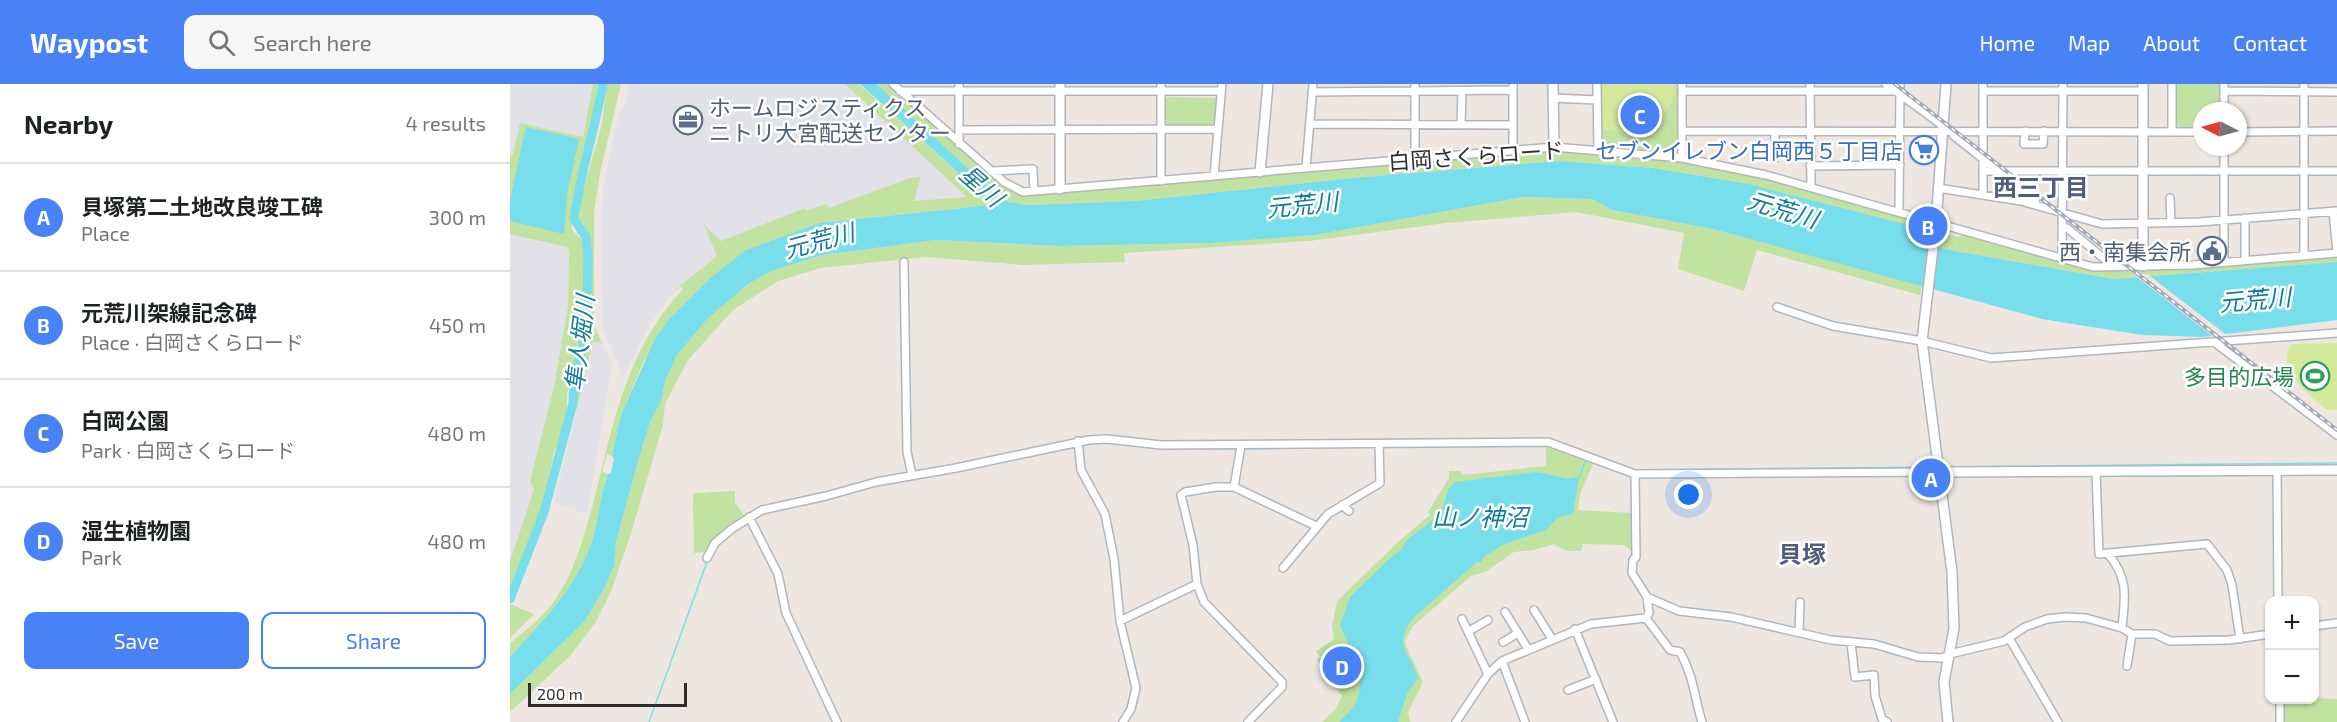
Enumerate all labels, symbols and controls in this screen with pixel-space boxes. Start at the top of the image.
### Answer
search box [184,15,604,69]
text: Waypost [30,25,148,59]
icon: search [205,26,238,59]
text: Search here [253,29,372,55]
text: Home [1979,30,2035,55]
text: Map [2068,30,2110,55]
text: About [2143,30,2200,55]
text: Contact [2233,30,2307,55]
pin: C [1620,93,1660,138]
place label: ホームロジスティクス ニトリ大宮配送センター [709,94,951,145]
north arrow [2193,102,2247,156]
office icon: ホームロジスティクス ニトリ大宮配送センター [672,104,704,136]
text: Nearby [24,108,113,139]
text: 4 results [406,111,486,135]
supermarket icon: セブンイレブン白岡西５丁目店 [1908,134,1940,166]
street label: 白岡さくらロード [1387,136,1565,174]
place label: セブンイレブン白岡西５丁目店 [1595,137,1903,163]
water label: 星川 [954,158,1012,214]
district label: 西三丁目 [1993,172,2089,201]
water label: 元荒川 [1744,185,1825,234]
water label: 元荒川 [1265,186,1342,222]
text: 貝塚第二土地改良竣工碑 [81,193,323,219]
pin: B [1908,204,1948,248]
text: A [37,205,50,229]
text: 300 m [429,205,486,229]
water label: 元荒川 [780,216,860,263]
text: Place [81,221,130,245]
public building icon: 西・南集会所 [2196,235,2228,267]
place label: 西・南集会所 [2059,238,2191,264]
water label: 元荒川 [2218,281,2295,317]
water label: 隼人堀川 [559,291,600,392]
text: 元荒川架線記念碑 [81,299,257,325]
text: B [37,313,50,337]
text: 450 m [429,313,486,337]
text: Place · 白岡さくらロード [81,330,304,354]
sports icon: 多目的広場 [2299,360,2331,392]
place label: 多目的広場 [2184,363,2294,389]
text: 白岡公園 [81,407,169,433]
text: C [38,421,49,445]
text: 480 m [428,421,486,445]
text: Park · 白岡さくらロード [81,438,295,462]
pin: A [1912,456,1950,500]
your location [1674,480,1703,509]
water label: 山ノ神沼 [1432,502,1531,531]
text: 湿生植物園 [81,517,191,543]
text: D [37,529,50,553]
text: 480 m [428,529,486,553]
district label: 貝塚 [1778,539,1826,568]
text: Park [81,545,122,569]
map controls [2265,596,2319,704]
button: + [2265,596,2319,650]
button: Save [24,612,249,669]
button: Share [261,612,486,669]
pin: D [1322,644,1362,688]
button: − [2265,650,2319,704]
scale bar [528,680,687,708]
text: 200 m [537,684,583,703]

